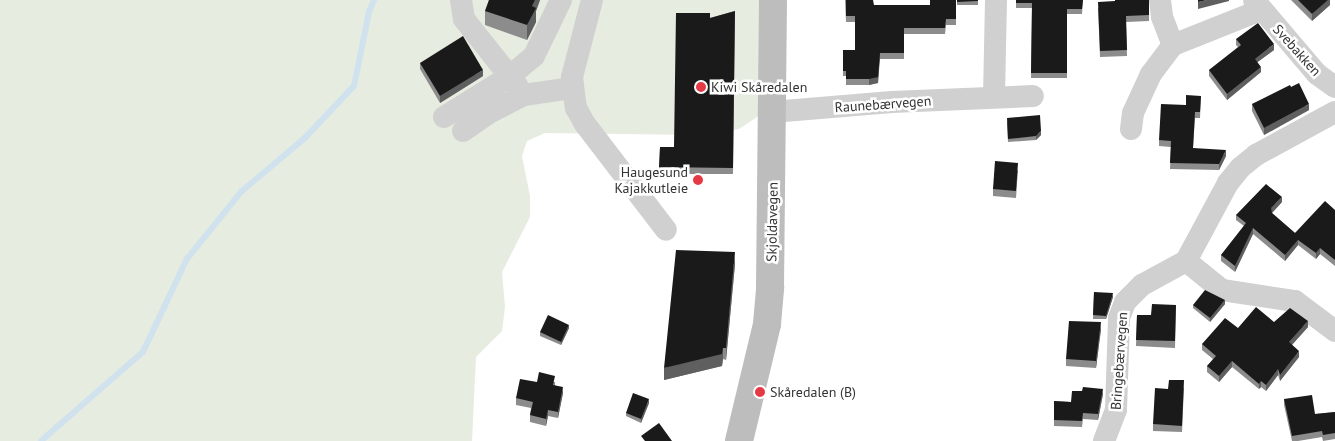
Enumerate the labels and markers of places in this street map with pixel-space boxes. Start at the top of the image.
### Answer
place label: Kiwi Skåredalen [711,79,807,95]
marker: Kiwi Skåredalen [695,81,707,93]
place label: Haugesund Kajakkutleie [614,164,688,196]
marker: Haugesund Kajakkutleie [692,174,704,186]
place label: Skåredalen (B) [770,384,856,400]
marker: Skåredalen (B) [754,386,766,398]

